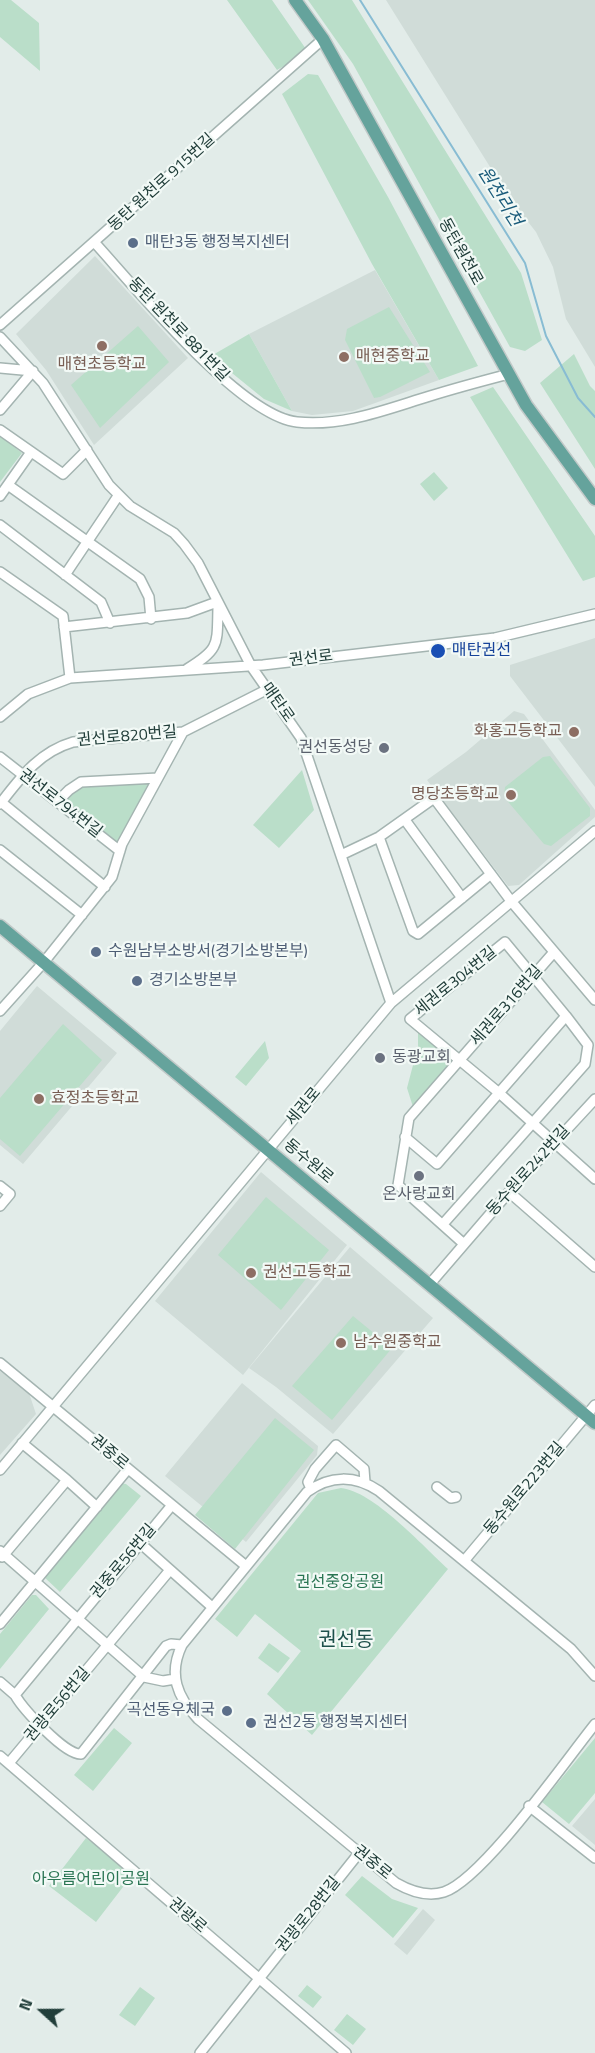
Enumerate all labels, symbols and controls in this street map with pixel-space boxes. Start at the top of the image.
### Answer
street label: 동탄 원천로 915번길 [105,130,219,236]
water label: 원천리천 [472,163,526,231]
street label: 동탄원천로 [434,215,486,289]
place label: 매탄3동 행정복지센터 [145,233,290,253]
marker: 매탄3동 행정복지센터 [126,236,140,250]
street label: 동탄 원천로 881번길 [124,274,232,386]
marker: 매현초등학교 [95,339,109,353]
place label: 매현중학교 [356,347,430,367]
marker: 매현중학교 [337,350,351,364]
place label: 매현초등학교 [58,355,146,375]
place label: 매탄권선 [452,641,511,661]
marker: 매탄권선 [429,642,447,660]
street label: 권선로 [288,647,334,671]
street label: 매탄로 [256,679,298,727]
place label: 화홍고등학교 [474,722,562,742]
street label: 권선로820번길 [76,723,178,751]
marker: 화홍고등학교 [567,725,581,739]
place label: 권선동성당 [298,738,372,758]
marker: 권선동성당 [377,741,391,755]
street label: 권선로794번길 [15,766,105,842]
place label: 명당초등학교 [411,785,499,805]
marker: 명당초등학교 [504,788,518,802]
place label: 수원남부소방서(경기소방본부) [108,942,308,962]
street label: 세권로304번길 [411,943,501,1021]
marker: 수원남부소방서(경기소방본부) [89,945,103,959]
street label: 세권로316번길 [467,962,547,1050]
place label: 경기소방본부 [149,971,237,991]
marker: 경기소방본부 [130,974,144,988]
place label: 동광교회 [392,1048,451,1068]
marker: 동광교회 [373,1051,387,1065]
street label: 세권로 [282,1084,326,1130]
place label: 효정초등학교 [51,1089,139,1109]
marker: 효정초등학교 [32,1092,46,1106]
street label: 동수원로242번길 [483,1122,575,1220]
street label: 동수원로 [279,1136,337,1188]
marker: 온사랑교회 [412,1169,426,1183]
place label: 온사랑교회 [382,1185,456,1205]
place label: 권선고등학교 [263,1263,351,1283]
marker: 권선고등학교 [244,1266,258,1280]
place label: 남수원중학교 [353,1333,441,1353]
marker: 남수원중학교 [334,1336,348,1350]
street label: 권중로 [86,1431,132,1475]
street label: 동수원로223번길 [481,1439,569,1539]
street label: 권중로56번길 [87,1521,161,1603]
park label: 권선중앙공원 [296,1573,384,1593]
district label: 권선동 [318,1629,374,1653]
street label: 권광로56번길 [21,1664,95,1746]
place label: 곡선동우체국 [127,1701,215,1721]
marker: 곡선동우체국 [220,1704,234,1718]
place label: 권선2동 행정복지센터 [263,1713,408,1733]
marker: 권선2동 행정복지센터 [244,1716,258,1730]
street label: 권중로 [349,1842,395,1884]
park label: 아우름어린이공원 [32,1870,150,1890]
street label: 권광로28번길 [273,1873,345,1957]
street label: 권광로 [164,1894,210,1938]
north arrow [12,1981,72,2041]
text: N [12,1995,38,2014]

